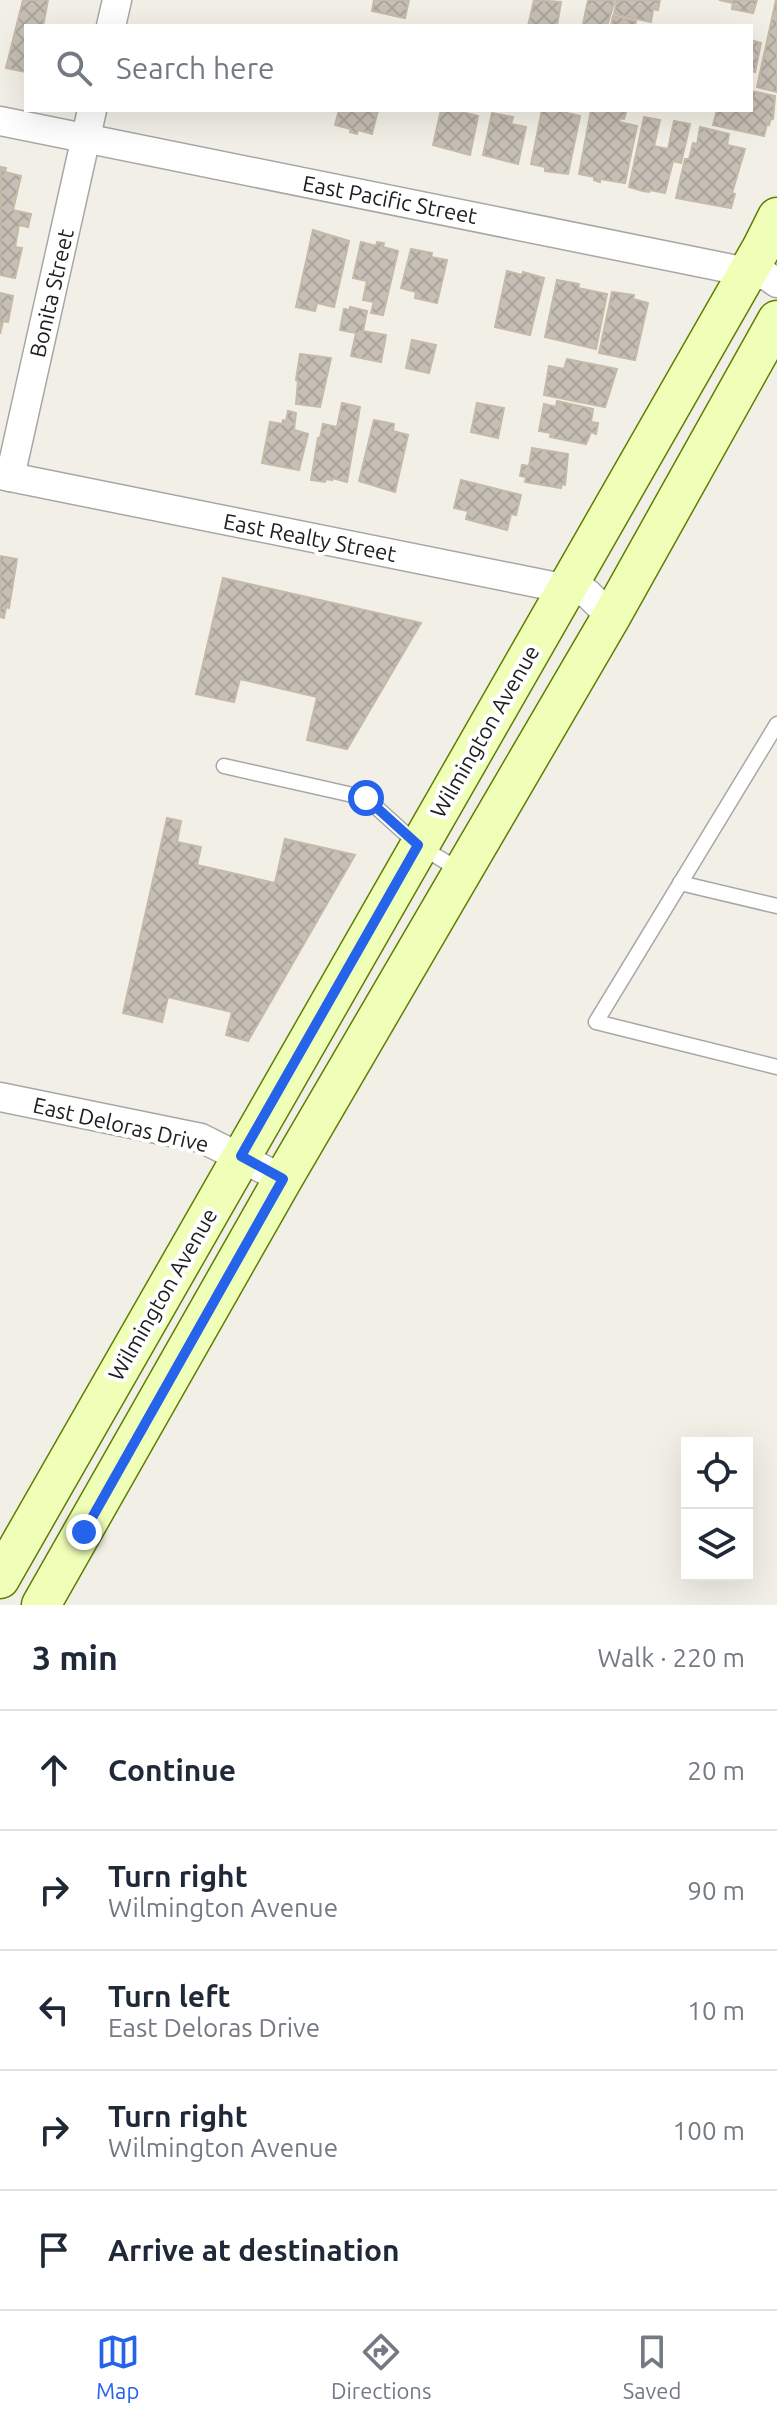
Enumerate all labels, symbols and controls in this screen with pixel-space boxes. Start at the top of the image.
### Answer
search box [24,24,753,112]
icon: search [52,46,96,90]
text: Search here [116,51,275,85]
street label: East Pacific Street [301,170,480,228]
street label: Bonita Street [24,226,78,360]
street label: East Realty Street [221,508,399,566]
street label: Wilmington Avenue [425,640,543,822]
route start [348,780,384,816]
street label: East Deloras Drive [31,1092,211,1156]
street label: Wilmington Avenue [103,1203,221,1385]
map controls [681,1437,753,1581]
button: locate [681,1437,753,1509]
button: layers [681,1509,753,1581]
route end [66,1514,102,1550]
text: 3 min [32,1638,118,1676]
text: Walk · 220 m [597,1643,745,1672]
icon: ahead [32,1748,76,1792]
text: Continue [108,1753,236,1787]
text: 20 m [687,1756,745,1785]
text: Turn right [108,1859,248,1893]
icon: right [32,1868,76,1912]
text: 90 m [687,1876,745,1905]
text: Wilmington Avenue [108,1893,338,1922]
text: Turn left [108,1979,230,2013]
icon: left [32,1988,76,2032]
text: 10 m [687,1996,745,2025]
text: East Deloras Drive [108,2013,320,2042]
text: Turn right [108,2099,248,2133]
icon: right [32,2108,76,2152]
text: 100 m [673,2116,745,2145]
text: Wilmington Avenue [108,2133,338,2162]
icon: arrive [32,2228,76,2272]
text: Arrive at destination [108,2233,400,2267]
tab: Map [96,2330,140,2403]
tab: Directions [331,2330,431,2403]
tab: Saved [623,2330,681,2403]

